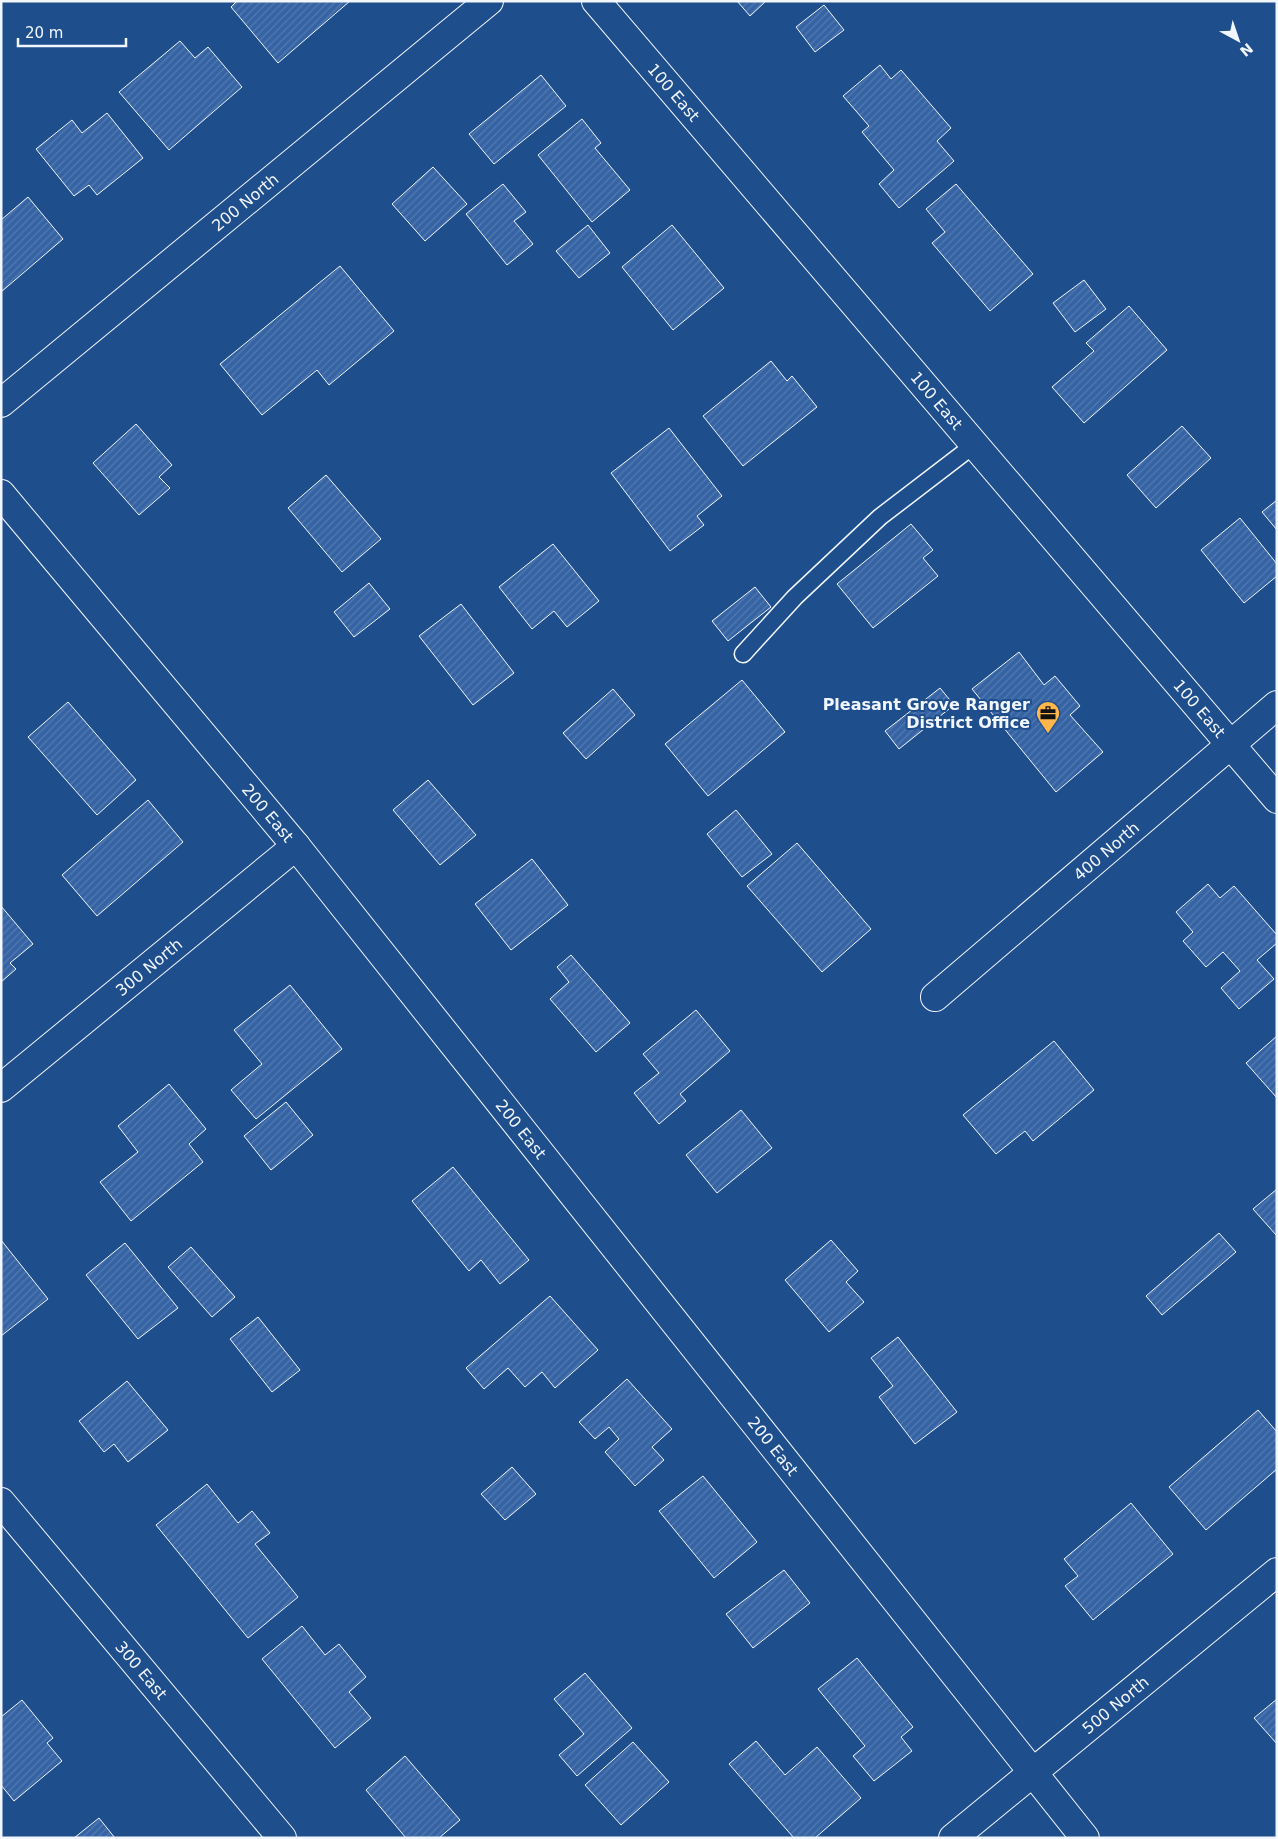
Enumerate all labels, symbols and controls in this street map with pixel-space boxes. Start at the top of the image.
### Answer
scale bar [18,15,125,47]
north arrow [1213,15,1263,65]
text: 20 m [25,24,63,42]
text: N [1237,40,1256,60]
street label: 100 East [644,60,704,125]
street label: 200 North [208,170,282,235]
street label: 100 East [906,368,966,434]
street label: 100 East [1169,676,1229,742]
place label: Pleasant Grove Ranger District Office [823,695,1030,732]
office icon: Pleasant Grove Ranger District Office [1035,700,1061,734]
street label: 200 East [238,780,298,846]
street label: 400 North [1070,818,1143,885]
street label: 300 North [112,934,186,1000]
street label: 200 East [491,1096,550,1163]
street label: 200 East [744,1413,802,1480]
street label: 300 East [111,1637,171,1703]
street label: 500 North [1079,1672,1153,1738]

